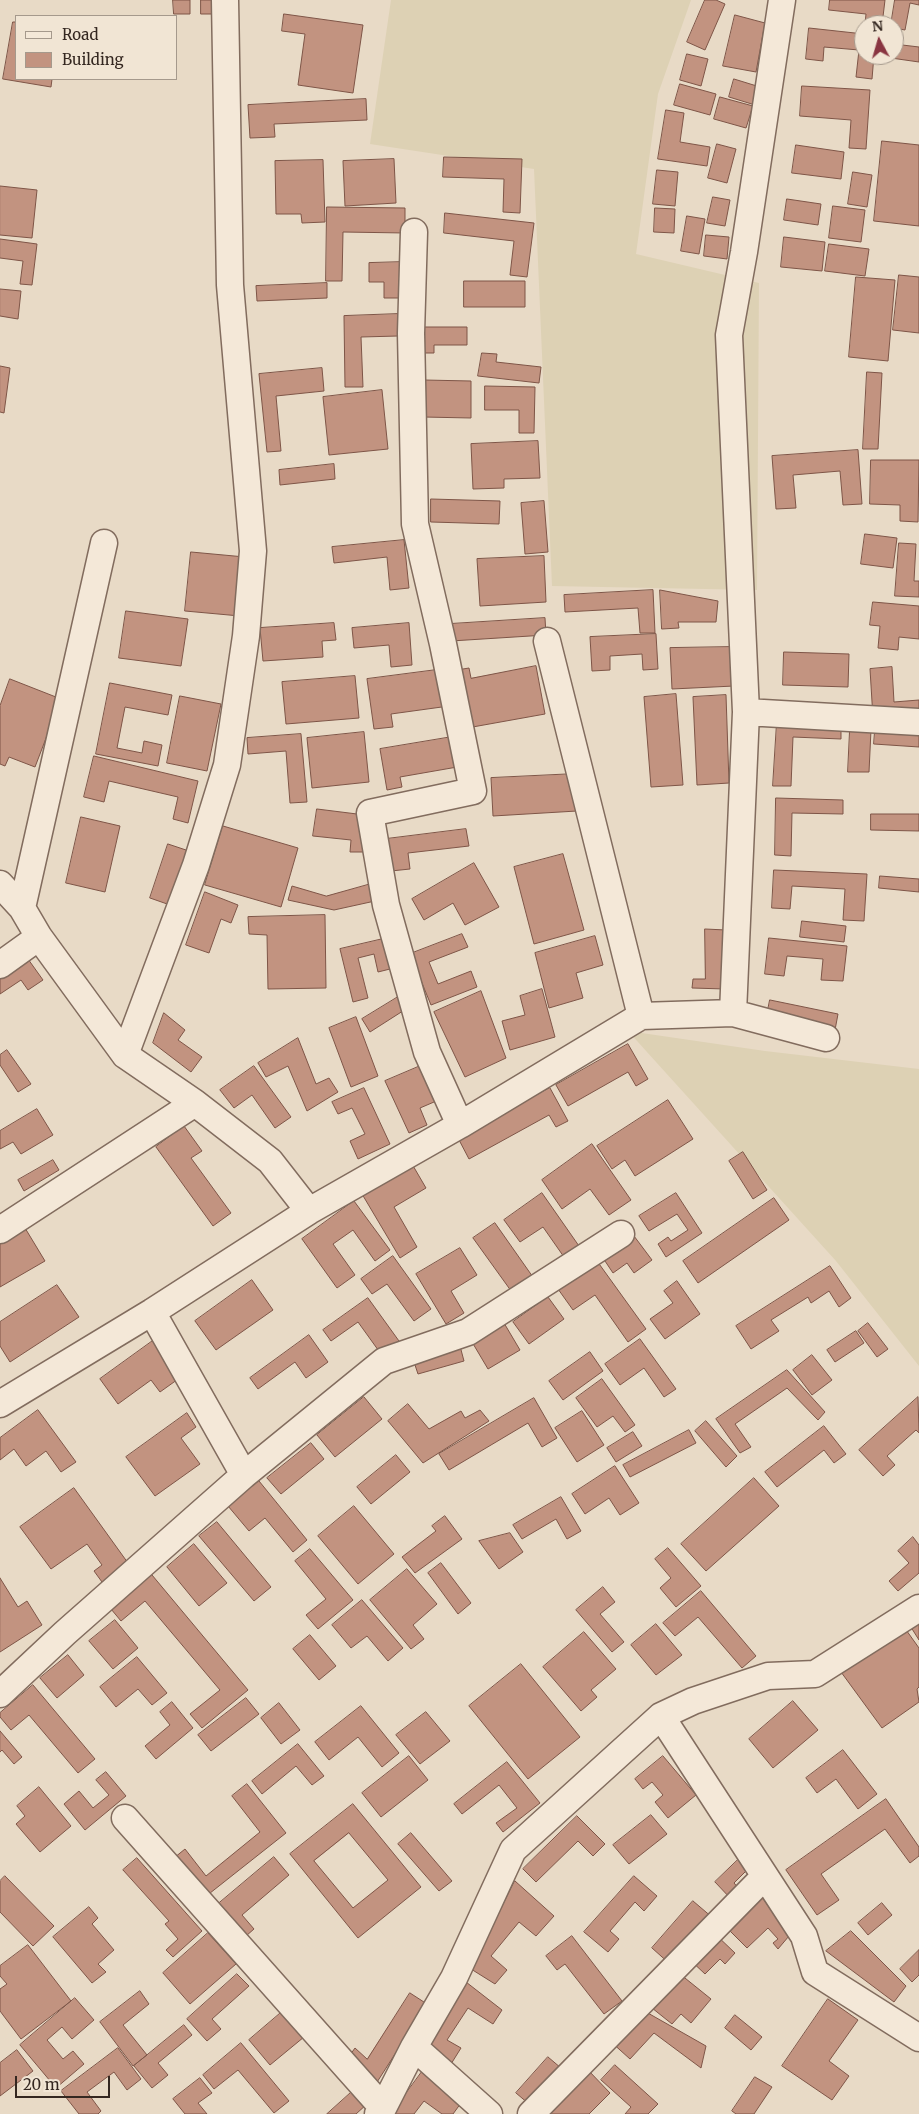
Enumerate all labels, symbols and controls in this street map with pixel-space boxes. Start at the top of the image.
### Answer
legend [15,15,178,80]
north arrow [854,15,904,65]
text: N [871,17,884,36]
text: Road [62,25,98,44]
text: Building [62,50,124,69]
scale bar [18,2066,112,2098]
text: 20 m [23,2075,60,2094]

